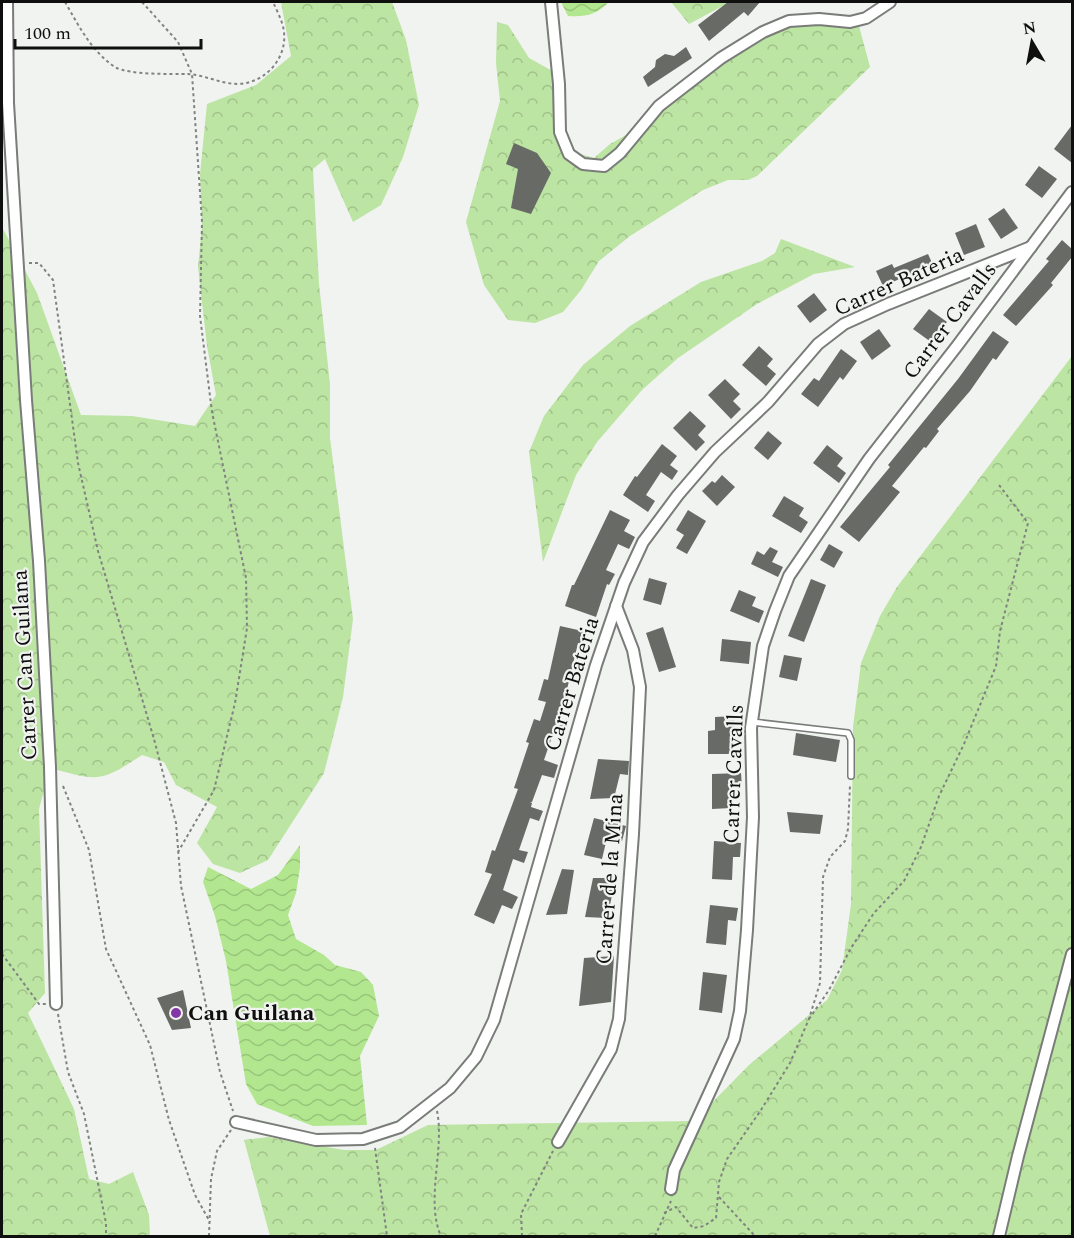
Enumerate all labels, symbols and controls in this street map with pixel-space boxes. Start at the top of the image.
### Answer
scale bar [15,12,201,50]
north arrow [1002,12,1062,72]
text: N [1021,15,1038,41]
text: 100 m [24,20,71,47]
street label: Carrer Bateria [829,239,969,325]
street label: Carrer Cavalls [895,255,1005,387]
street label: Carrer Can Guilana [4,569,46,761]
street label: Carrer Bateria [536,612,608,755]
street label: Carrer Cavalls [715,704,753,844]
street label: Carrer de la Mina [588,792,632,966]
place label: Can Guilana [188,997,315,1030]
marker: Can Guilana [169,1006,183,1020]

